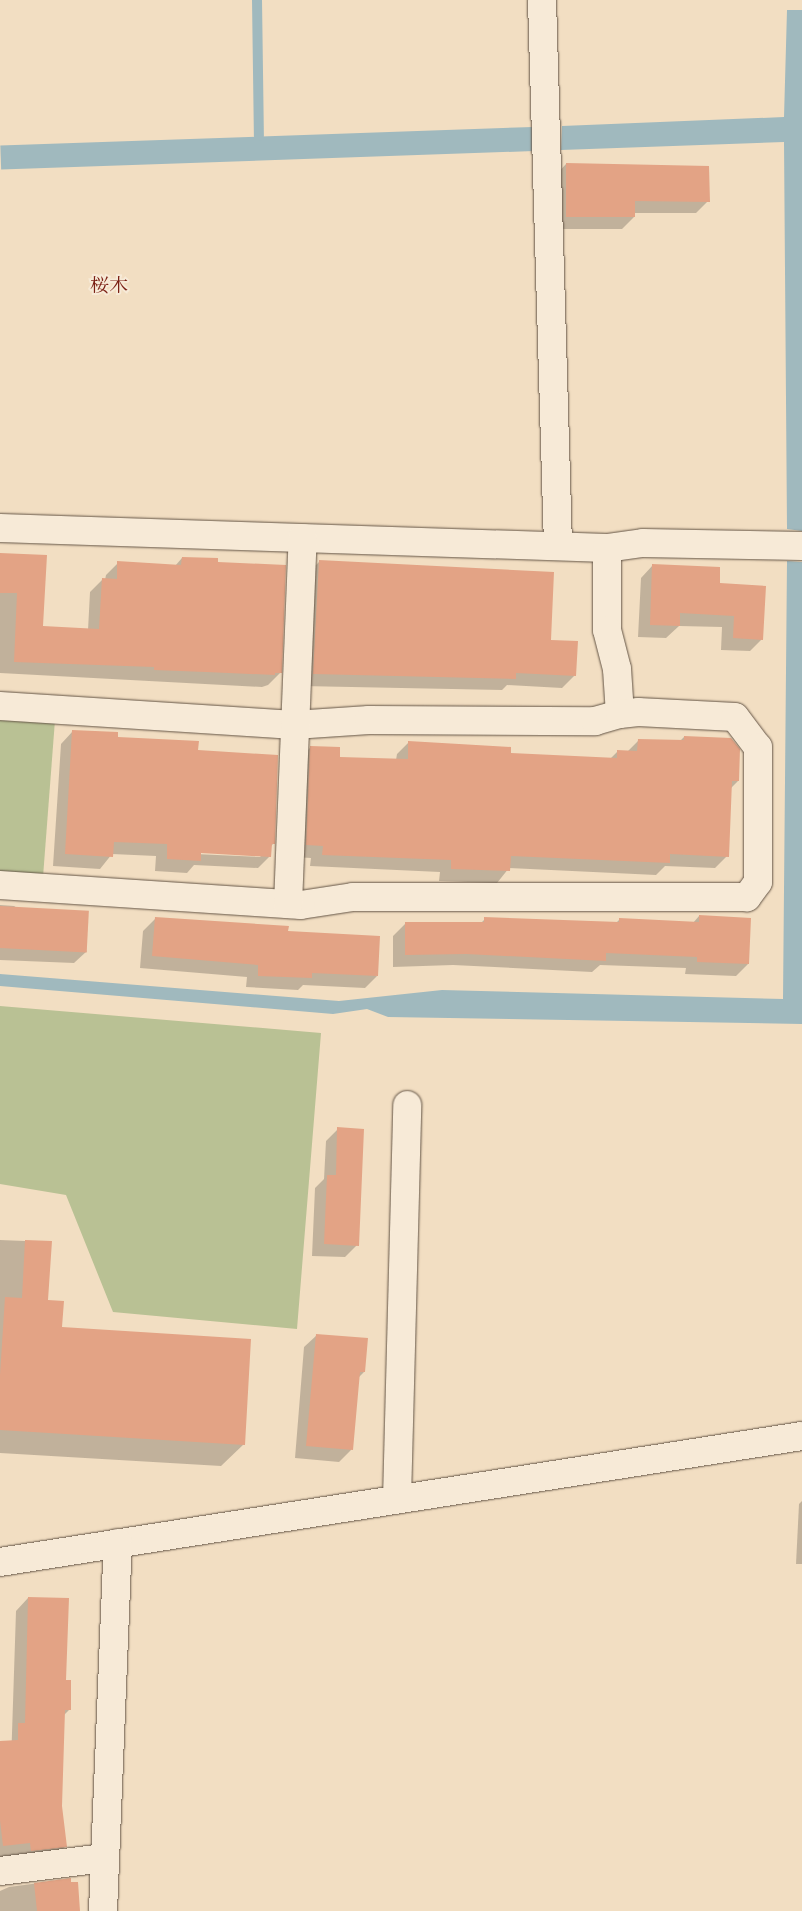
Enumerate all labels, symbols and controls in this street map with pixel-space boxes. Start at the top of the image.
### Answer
district label: 桜木 [90,277,128,299]

